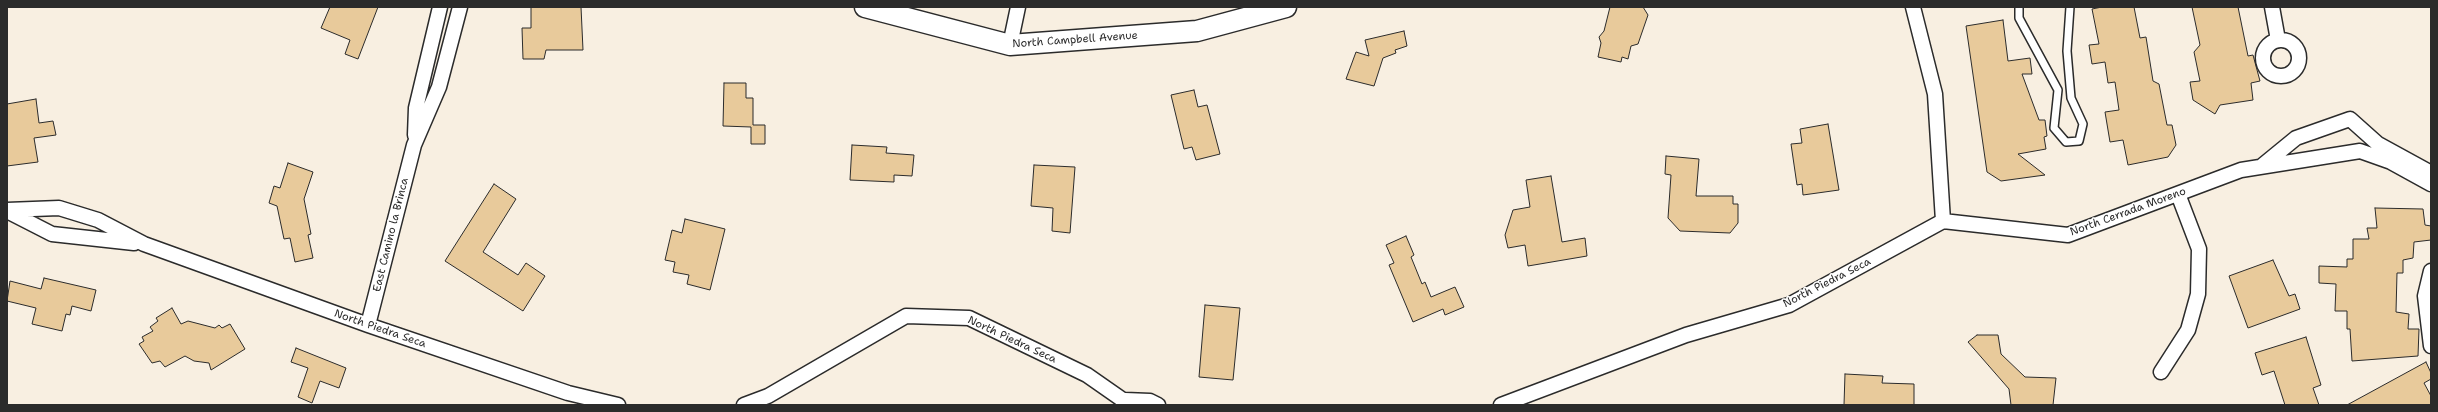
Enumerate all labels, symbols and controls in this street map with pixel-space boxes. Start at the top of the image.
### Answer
street label: North Campbell Avenue [1012,29,1138,51]
street label: East Camino la Brinca [370,177,412,293]
street label: North Cerrada Moreno [2068,185,2188,239]
street label: North Piedra Seca [1781,255,1873,311]
street label: North Piedra Seca [332,307,428,351]
street label: North Piedra Seca [966,314,1058,366]

